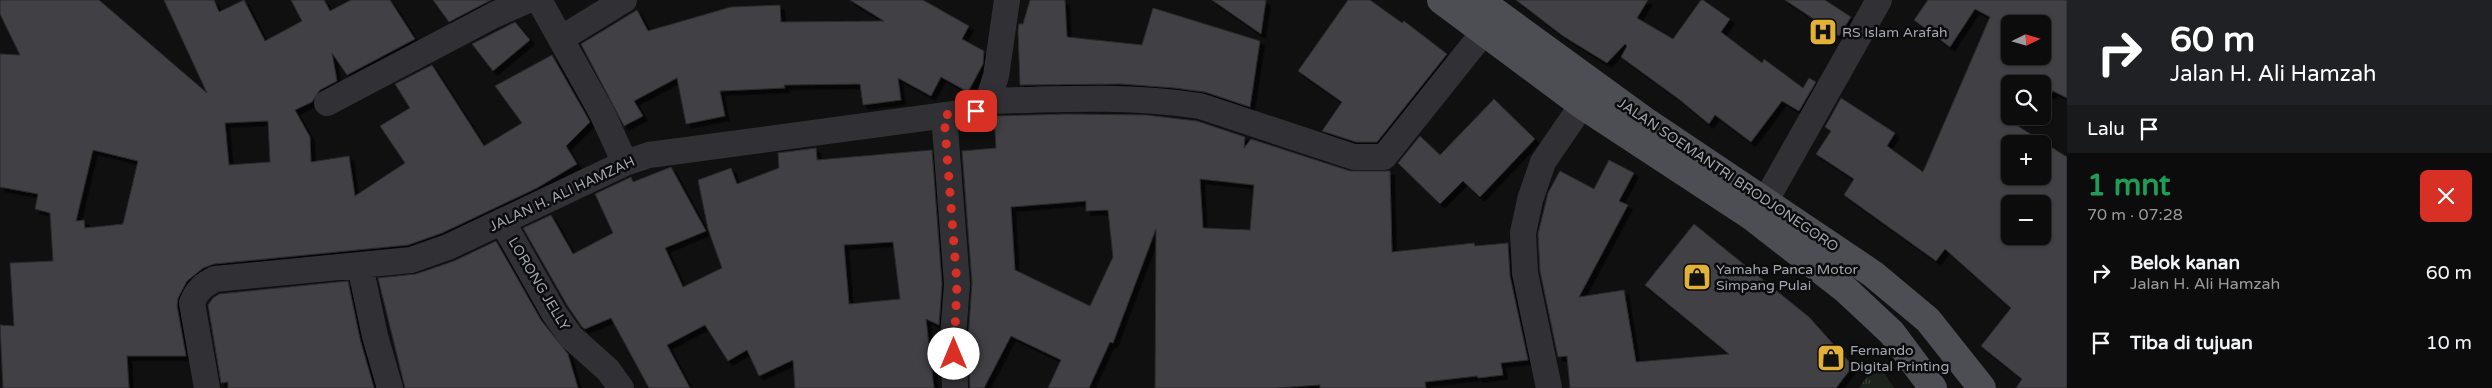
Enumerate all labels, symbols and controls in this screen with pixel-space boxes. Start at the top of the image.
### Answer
north arrow [2001,15,2051,65]
map controls [2001,15,2051,245]
hospital icon: RS Islam Arafah [1808,17,1838,47]
text: 60 m [2170,19,2255,61]
icon: right [2087,20,2152,85]
place label: RS Islam Arafah [1842,24,1948,41]
text: Jalan H. Ali Hamzah [2170,61,2376,87]
button: search [2001,75,2051,125]
pin [955,90,997,132]
street label: JALAN SOEMANTRI BRODJONEGORO [1614,94,1842,256]
icon: arrive [962,97,990,125]
icon: arrive [2135,115,2163,143]
text: Lalu [2087,118,2125,140]
button: + [2001,135,2051,185]
street label: JALAN H. ALI HAMZAH [487,153,637,235]
text: 1 mnt [2087,167,2171,204]
button: close [2420,170,2472,222]
button: − [2001,195,2051,245]
text: 70 m · 07:28 [2087,205,2183,225]
street label: LORONG JELLY [505,234,573,334]
text: Belok kanan [2130,252,2240,274]
icon: right [2087,259,2115,287]
place label: Yamaha Panca Motor Simpang Pulai [1716,261,1858,294]
shop icon: Yamaha Panca Motor Simpang Pulai [1682,262,1712,292]
text: 60 m [2426,262,2472,284]
text: Jalan H. Ali Hamzah [2130,274,2280,294]
position arrow [927,327,979,379]
icon: arrive [2087,329,2115,357]
text: Tiba di tujuan [2130,332,2253,354]
text: 10 m [2426,332,2472,354]
place label: Fernando Digital Printing [1850,342,1949,375]
shop icon: Fernando Digital Printing [1816,343,1846,373]

